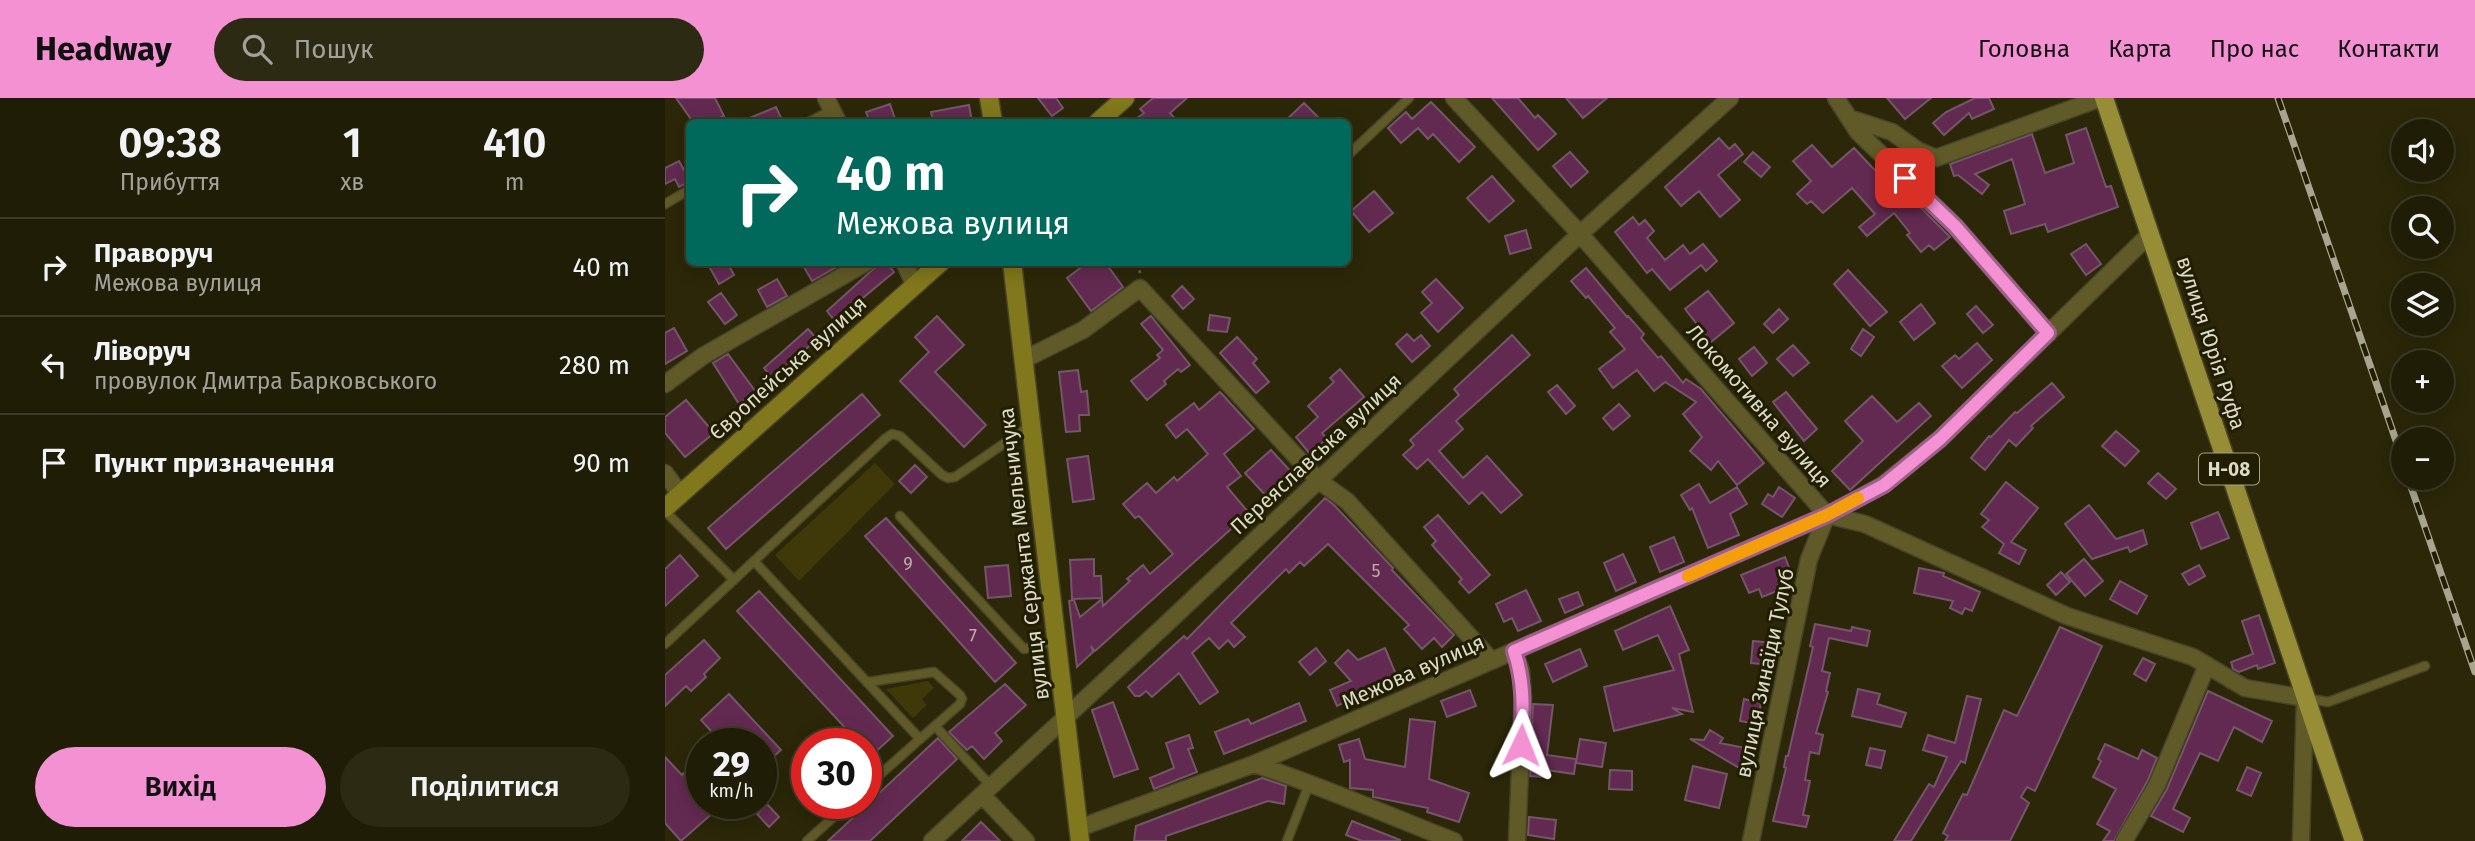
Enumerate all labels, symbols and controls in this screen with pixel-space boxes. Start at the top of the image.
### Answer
search box [214,18,704,81]
text: Headway [35,29,172,69]
icon: search [238,30,276,68]
text: Пошук [294,34,373,65]
text: Головна [1978,35,2070,63]
text: Карта [2108,35,2172,63]
text: Про нас [2210,35,2299,63]
text: Контакти [2337,35,2440,63]
text: 09:38 [118,118,222,168]
text: 1 [343,118,362,168]
text: 410 [483,118,547,168]
map controls [2391,119,2454,490]
button: sound [2391,119,2454,182]
text: 40 m [836,144,945,203]
icon: right [721,147,812,238]
pin [1875,148,1935,208]
icon: arrive [1886,159,1924,197]
text: Прибуття [120,168,220,196]
text: хв [340,168,364,196]
text: m [505,168,524,196]
button: search [2391,196,2454,259]
text: Межова вулиця [836,204,1070,242]
text: Праворуч [94,238,213,269]
icon: right [35,248,73,286]
text: 40 m [572,252,630,283]
street label: вулиця Юрія Руфа [2171,253,2251,433]
text: Межова вулиця [94,269,262,297]
button: layers [2391,273,2454,336]
street label: Європейська вулиця [704,290,872,446]
street label: Локомотивна вулиця [1681,319,1837,493]
text: Ліворуч [94,336,191,367]
icon: left [35,346,73,384]
text: 280 m [559,350,630,381]
button: + [2391,350,2454,413]
text: провулок Дмитра Барковського [94,367,437,395]
street label: Переяславська вулиця [1225,368,1407,540]
street label: вулиця Сержанта Мельничука [993,406,1055,702]
button: − [2391,427,2454,490]
icon: arrive [35,444,73,482]
text: Пункт призначення [94,448,335,479]
text: 90 m [573,448,630,479]
road number: Н-08 [2199,454,2259,484]
house number: 9 [903,553,913,575]
house number: 5 [1371,560,1381,582]
street label: вулиця Зинаїди Тулуб [1730,566,1800,780]
house number: 7 [969,625,977,647]
street label: Межова вулиця [1338,629,1488,715]
position arrow [1484,708,1558,782]
speed limit sign: 30 [791,728,882,819]
text: 29 [713,743,750,785]
button: Вихід [35,747,326,827]
button: Поділитися [340,747,630,827]
text: km/h [709,780,754,802]

